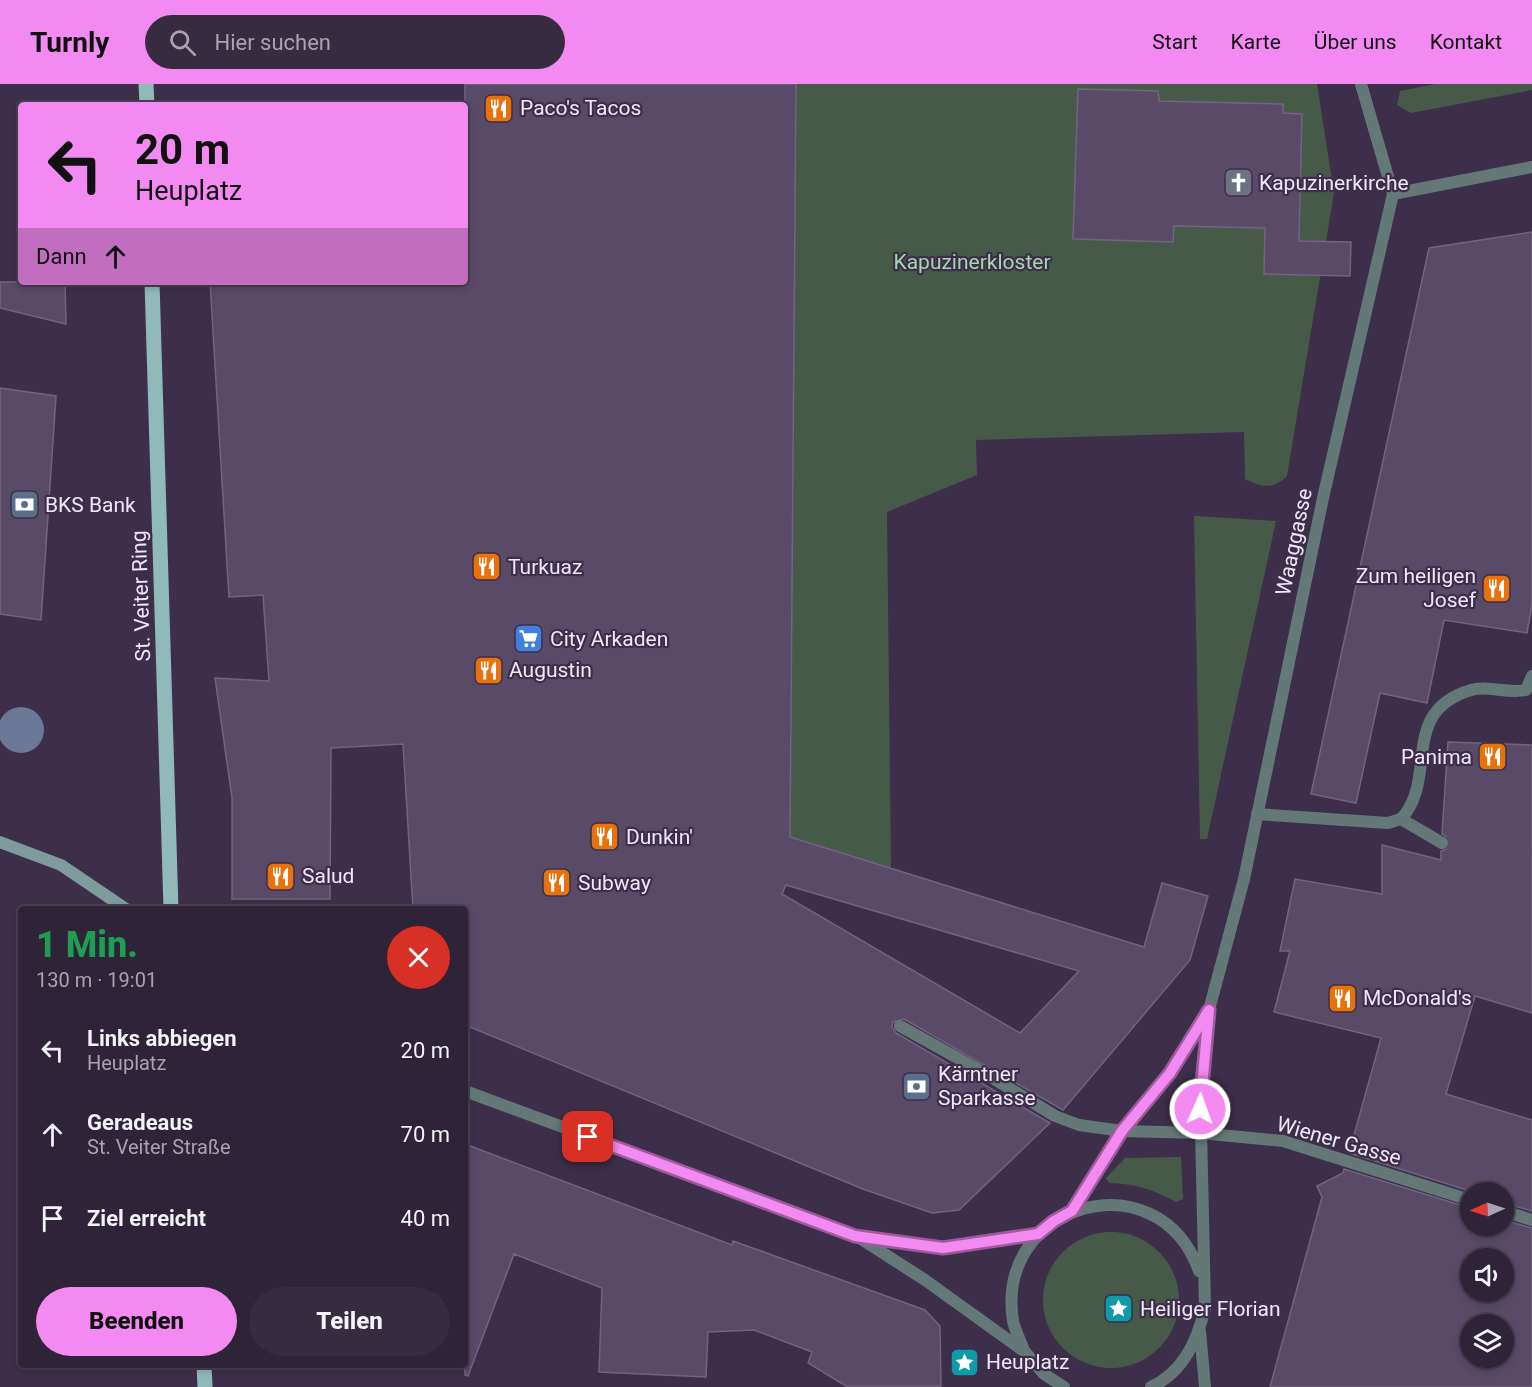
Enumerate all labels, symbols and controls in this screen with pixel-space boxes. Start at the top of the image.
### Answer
search box [145,15,565,69]
text: Turnly [30,26,109,59]
icon: search [166,26,199,59]
text: Hier suchen [214,30,331,55]
text: Start [1152,30,1198,54]
text: Karte [1231,30,1281,54]
text: Über uns [1314,30,1397,54]
text: Kontakt [1430,30,1502,54]
restaurant icon: Paco's Tacos [483,92,515,124]
place label: Paco's Tacos [520,96,641,120]
text: 20 m [135,125,230,174]
icon: left [36,126,114,204]
church icon: Kapuzinerkirche [1222,167,1254,199]
place label: Kapuzinerkirche [1259,171,1409,195]
text: Heuplatz [135,175,242,207]
icon: ahead [99,240,132,273]
text: Dann [36,244,87,269]
park label: Kapuzinerkloster [893,250,1051,274]
street label: Waaggasse [1271,486,1317,598]
bank icon: BKS Bank [8,489,40,521]
place label: BKS Bank [45,493,136,517]
street label: St. Veiter Ring [127,530,155,662]
restaurant icon: Turkuaz [471,551,503,583]
place label: Turkuaz [508,555,582,579]
place label: Zum heiligen Josef [1356,564,1477,612]
restaurant icon: Zum heiligen Josef [1481,572,1513,604]
supermarket icon: City Arkaden [513,623,545,655]
place label: City Arkaden [550,627,668,651]
restaurant icon: Augustin [472,654,504,686]
place label: Augustin [509,658,592,682]
restaurant icon: Panima [1477,741,1509,773]
place label: Panima [1401,745,1472,769]
restaurant icon: Dunkin' [589,821,621,853]
place label: Dunkin' [626,825,693,849]
restaurant icon: Salud [265,860,297,892]
place label: Salud [302,864,354,888]
restaurant icon: Subway [541,867,573,899]
place label: Subway [578,871,651,895]
text: 1 Min. [36,924,138,966]
button: close [387,926,450,989]
text: 130 m · 19:01 [36,968,157,992]
restaurant icon: McDonald's [1326,982,1358,1014]
place label: McDonald's [1363,986,1472,1010]
text: Links abbiegen [87,1026,237,1051]
icon: left [36,1034,69,1067]
text: 20 m [401,1038,450,1063]
text: Heuplatz [87,1051,166,1075]
place label: Kärntner Sparkasse [938,1062,1036,1110]
bank icon: Kärntner Sparkasse [901,1070,933,1102]
position arrow [1168,1077,1232,1141]
text: Geradeaus [87,1110,193,1135]
pin [562,1111,613,1162]
street label: Wiener Gasse [1274,1112,1404,1170]
icon: ahead [36,1118,69,1151]
icon: arrive [571,1120,604,1153]
text: 70 m [401,1122,450,1147]
text: St. Veiter Straße [87,1135,231,1159]
north arrow [1460,1182,1514,1236]
map controls [1460,1182,1514,1368]
icon: arrive [36,1202,69,1235]
text: Ziel erreicht [87,1206,206,1231]
text: 40 m [401,1206,450,1231]
button: sound [1460,1248,1514,1302]
button: Beenden [36,1287,237,1356]
button: Teilen [249,1287,450,1356]
place icon: Heiliger Florian [1103,1293,1135,1325]
place label: Heiliger Florian [1140,1297,1281,1321]
button: layers [1460,1314,1514,1368]
place icon: Heuplatz [949,1346,981,1378]
place label: Heuplatz [986,1350,1069,1374]

